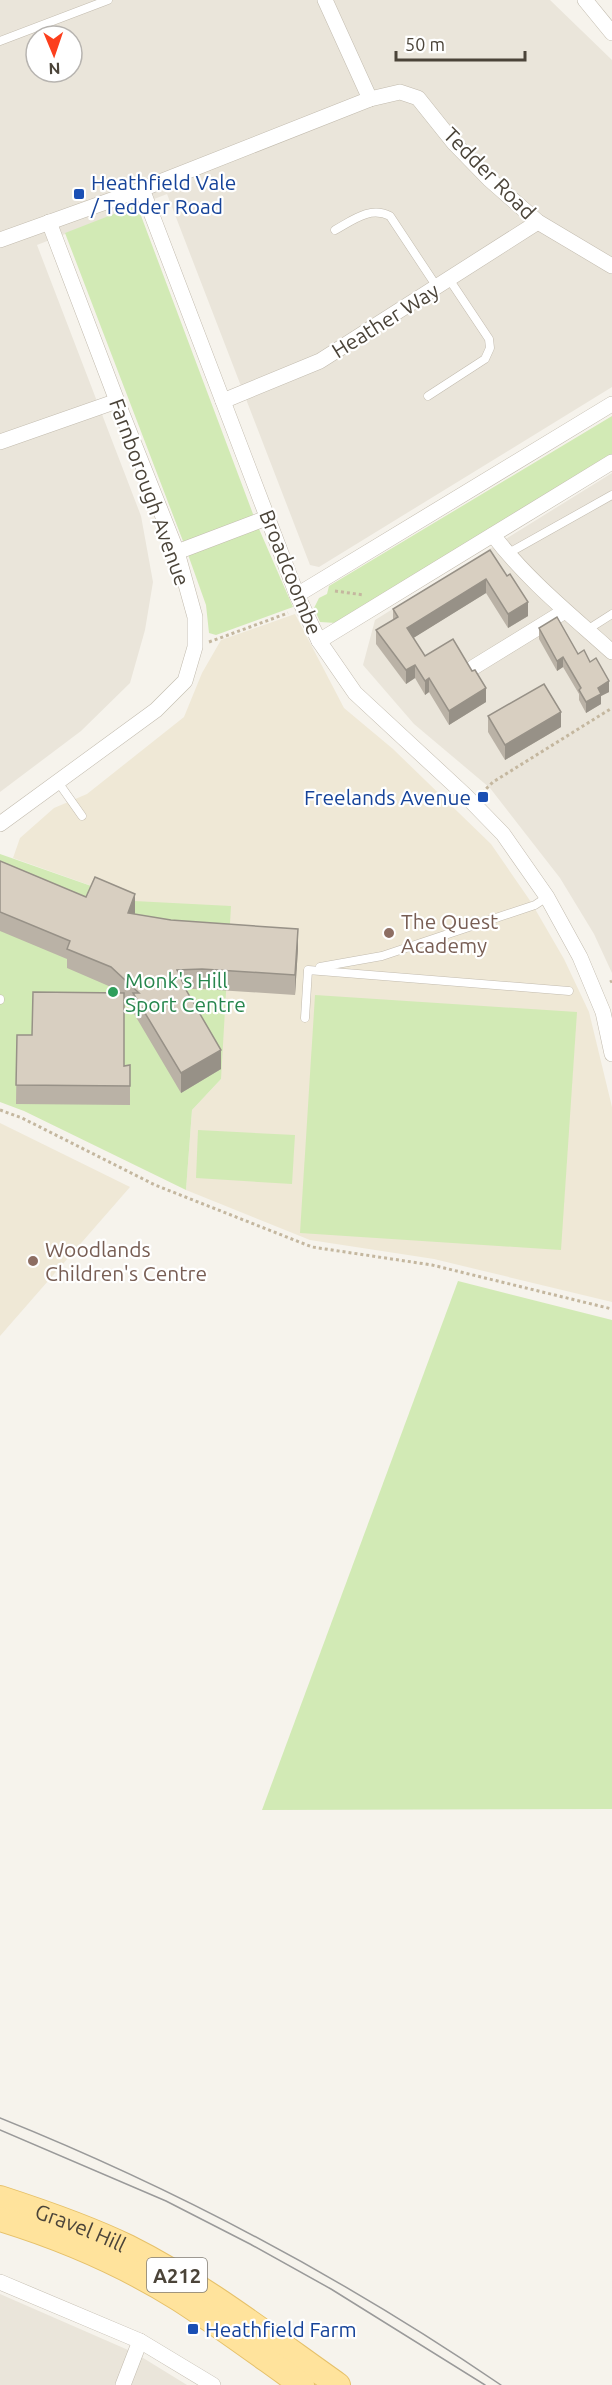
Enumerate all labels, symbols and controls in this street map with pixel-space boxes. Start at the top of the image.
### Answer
north arrow [24,24,84,84]
scale bar [396,24,525,62]
text: 50 m [405,34,445,54]
text: N [48,60,61,78]
street label: Tedder Road [439,122,541,224]
place label: Heathfield Vale / Tedder Road [90,170,236,218]
marker: Heathfield Vale / Tedder Road [72,187,86,201]
street label: Heather Way [327,278,443,362]
street label: Farnborough Avenue [105,395,195,589]
street label: Broadcoombe [255,506,327,638]
place label: Freelands Avenue [304,785,471,809]
marker: Freelands Avenue [476,790,490,804]
place label: The Quest Academy [401,909,498,957]
marker: The Quest Academy [382,926,396,940]
place label: Monk's Hill Sport Centre [125,968,246,1016]
marker: Monk's Hill Sport Centre [106,985,120,999]
place label: Woodlands Children's Centre [45,1237,207,1285]
marker: Woodlands Children's Centre [26,1254,40,1268]
street label: Gravel Hill [32,2199,130,2256]
road number: A212 [147,2258,207,2292]
place label: Heathfield Farm [205,2317,357,2341]
marker: Heathfield Farm [186,2322,200,2336]

